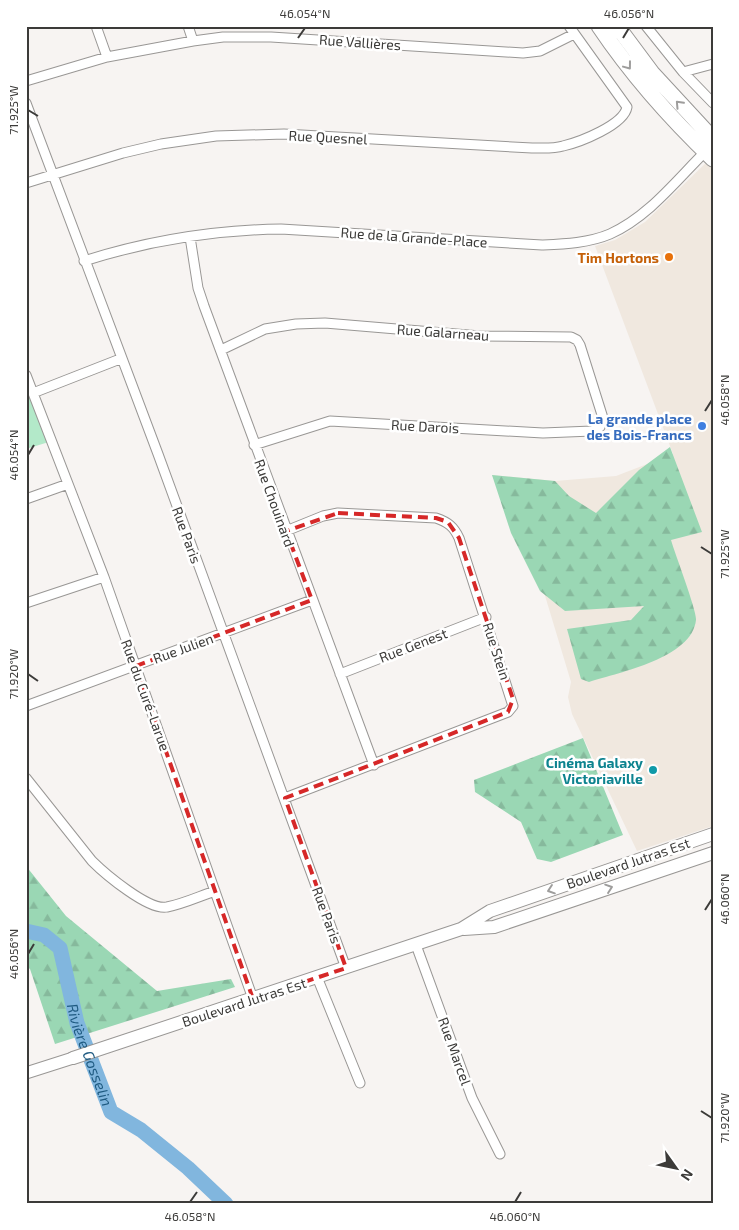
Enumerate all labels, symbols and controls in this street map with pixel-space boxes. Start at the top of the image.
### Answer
text: 46.054°N [280,6,330,20]
text: 46.056°N [604,6,654,20]
street label: Rue Vallières [318,31,402,53]
one-way arrow [622,60,630,69]
text: 71.925°W [6,85,20,135]
one-way arrow [676,101,685,110]
street label: Rue Quesnel [288,126,369,148]
street label: Rue de la Grande-Place [340,223,488,251]
place label: Tim Hortons [578,249,659,266]
marker: Tim Hortons [663,251,675,263]
street label: Rue Galarneau [396,320,490,344]
text: 46.058°N [717,375,731,425]
place label: La grande place des Bois-Francs [586,410,692,443]
street label: Rue Darois [390,416,460,436]
marker: La grande place des Bois-Francs [696,420,708,432]
text: 46.054°N [6,430,20,480]
street label: Rue Chouinard [251,457,299,549]
street label: Rue Paris [169,504,205,566]
text: 71.925°W [717,529,731,579]
street label: Rue Stein [480,620,514,682]
street label: Rue Genest [376,624,450,666]
street label: Rue Julien [150,629,216,667]
street label: Rue du Curé-Larue [118,637,174,753]
text: 71.920°W [6,649,20,699]
place label: Cinéma Galaxy Victoriaville [546,754,643,787]
marker: Cinéma Galaxy Victoriaville [647,764,659,776]
street label: Boulevard Jutras Est [564,834,692,892]
text: 46.060°N [717,873,731,925]
street label: Rue Paris [309,884,345,946]
one-way arrow [547,884,556,894]
one-way arrow [604,884,612,894]
text: 46.056°N [6,929,20,979]
street label: Boulevard Jutras Est [180,974,308,1030]
water label: Rivière Gosselin [64,1002,117,1108]
street label: Rue Marcel [435,1015,475,1088]
text: 71.920°W [717,1093,731,1143]
north arrow [652,1142,702,1192]
text: N [677,1166,697,1184]
text: 46.058°N [165,1209,215,1223]
text: 46.060°N [489,1209,541,1223]

